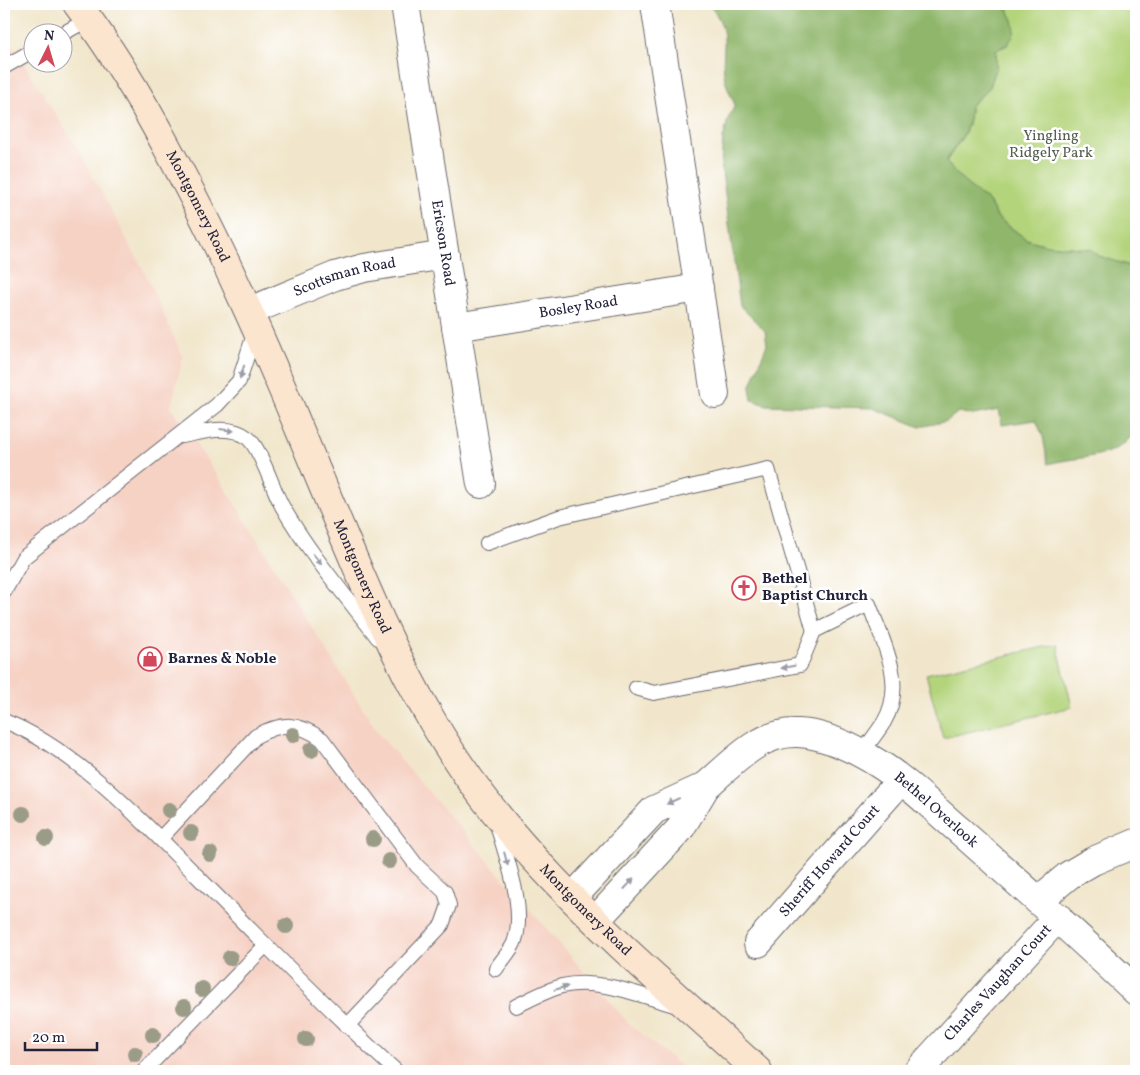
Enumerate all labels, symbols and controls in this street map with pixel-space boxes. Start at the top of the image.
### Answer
north arrow [22,22,72,72]
text: N [43,27,55,46]
park label: Yingling Ridgely Park [1009,126,1093,164]
street label: Montgomery Road [160,147,235,266]
street label: Ericson Road [426,198,460,288]
street label: Scottsman Road [290,253,397,303]
street label: Bosley Road [537,291,620,324]
one-way arrow [238,365,245,380]
one-way arrow [219,426,235,434]
street label: Montgomery Road [328,516,396,637]
one-way arrow [312,552,322,566]
place label: Bethel Baptist Church [762,569,868,607]
church icon: Bethel Baptist Church [731,575,757,601]
shop icon: Barnes & Noble [137,646,163,672]
place label: Barnes & Noble [168,649,277,670]
one-way arrow [780,664,796,672]
street label: Bethel Overlook [889,767,983,853]
one-way arrow [666,798,680,806]
street label: Sheriff Howard Court [775,800,885,922]
one-way arrow [502,851,510,866]
street label: Montgomery Road [534,860,636,961]
one-way arrow [623,879,635,891]
street label: Charles Vaughan Court [939,920,1057,1046]
one-way arrow [554,984,569,992]
scale bar [25,1020,98,1052]
text: 20 m [32,1028,65,1049]

